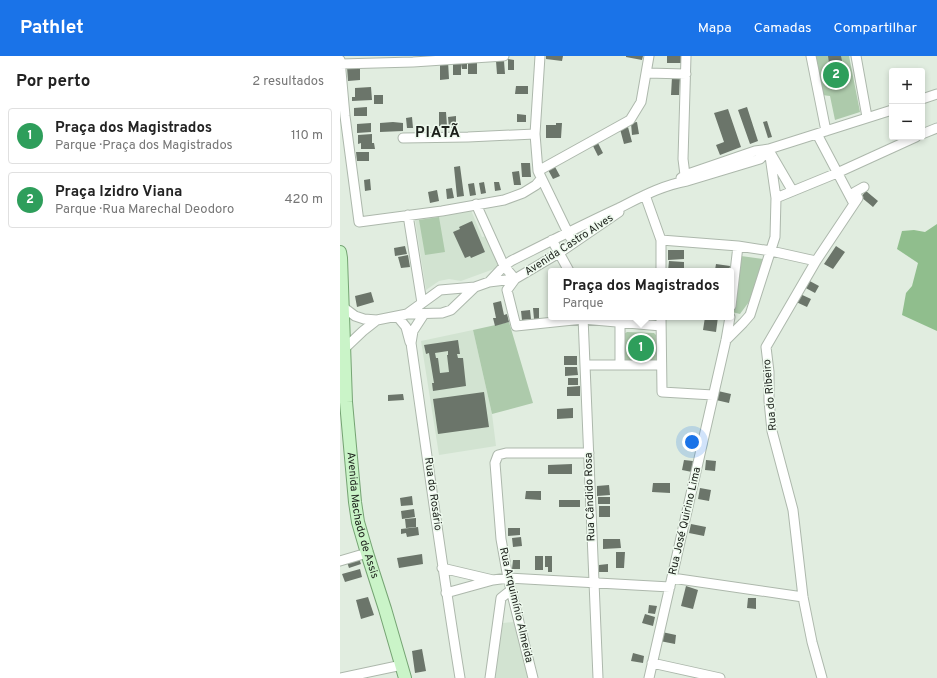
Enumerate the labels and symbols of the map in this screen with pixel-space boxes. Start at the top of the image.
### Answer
pin: 2 [823,60,849,90]
district label: PIATÃ [415,122,461,143]
street label: Avenida Castro Alves [522,211,616,279]
pin: 1 [628,333,654,363]
street label: Rua do Ribeiro [760,359,780,431]
your location [682,432,702,452]
street label: Avenida Machado de Assis [344,451,382,580]
street label: Rua Cândido Rosa [581,452,599,542]
street label: Rua do Rosário [421,456,445,532]
street label: Rua José Quirino Lima [666,465,704,576]
street label: Rua Arquimínio Almeida [496,546,536,664]

